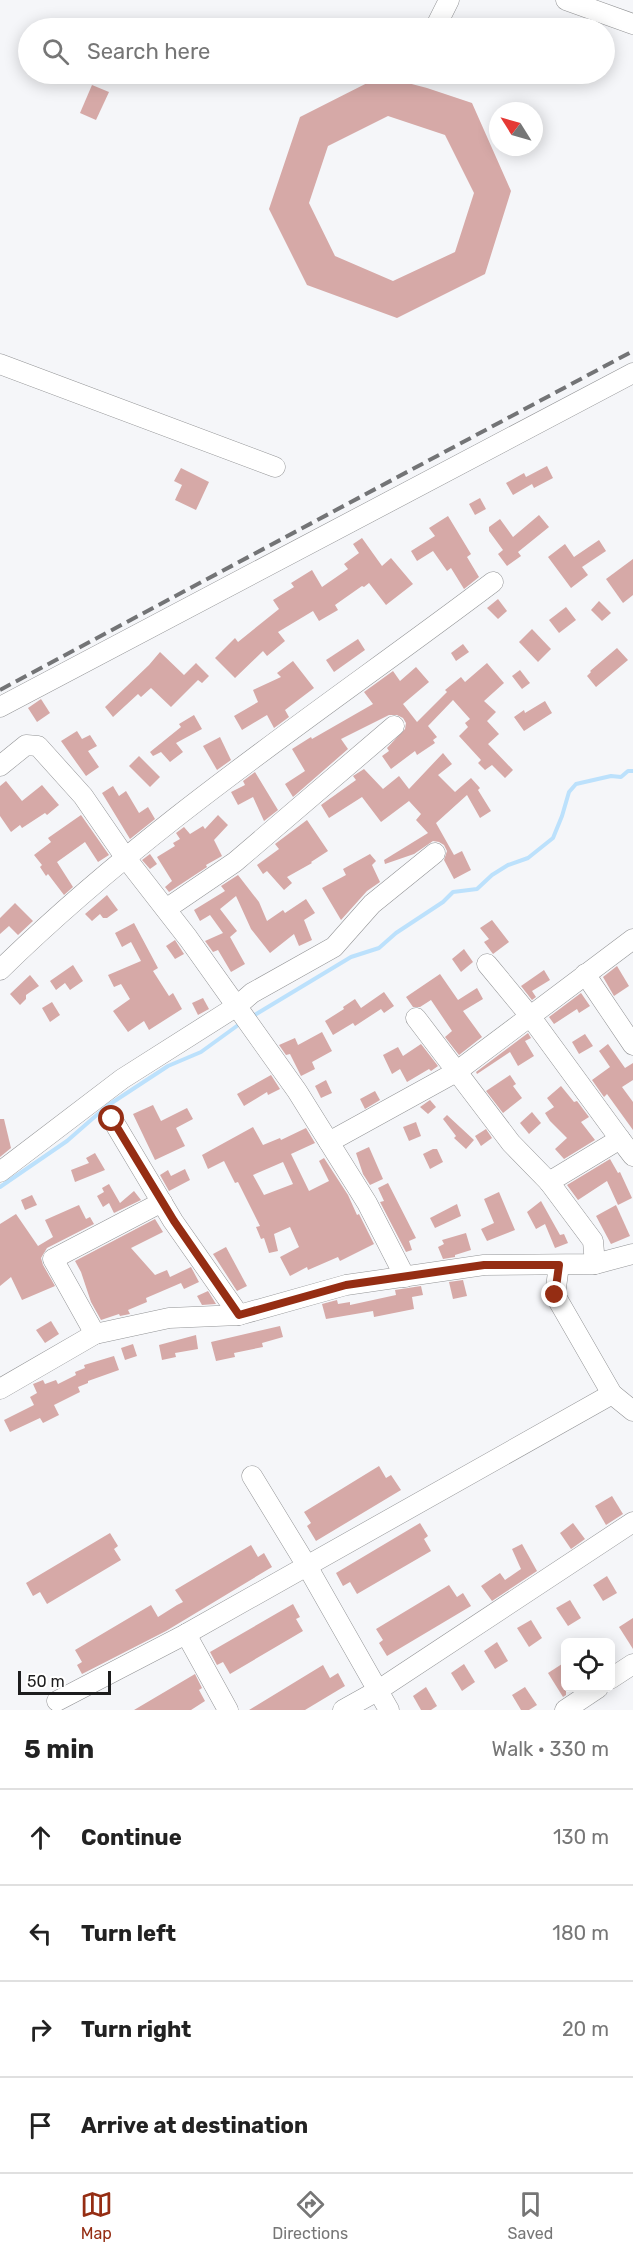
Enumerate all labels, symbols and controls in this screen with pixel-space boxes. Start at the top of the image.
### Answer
search box [18,18,615,84]
icon: search [39,35,72,68]
text: Search here [87,38,210,65]
north arrow [489,102,543,156]
route start [98,1105,124,1131]
route end [541,1281,567,1307]
map controls [561,1638,615,1692]
button: locate [561,1638,615,1692]
scale bar [18,1668,111,1696]
text: 50 m [27,1672,65,1691]
text: 5 min [24,1734,94,1765]
text: Walk · 330 m [492,1737,609,1761]
icon: ahead [24,1821,57,1854]
text: Continue [81,1824,182,1851]
text: 130 m [553,1825,609,1849]
icon: left [24,1917,57,1950]
text: Turn left [81,1920,176,1947]
text: 180 m [552,1921,609,1945]
icon: right [24,2013,57,2046]
text: Turn right [81,2016,191,2043]
text: 20 m [562,2017,609,2041]
icon: arrive [24,2109,57,2142]
text: Arrive at destination [81,2112,308,2139]
tab: Map [80,2188,113,2243]
tab: Directions [272,2188,348,2243]
tab: Saved [508,2188,553,2243]

